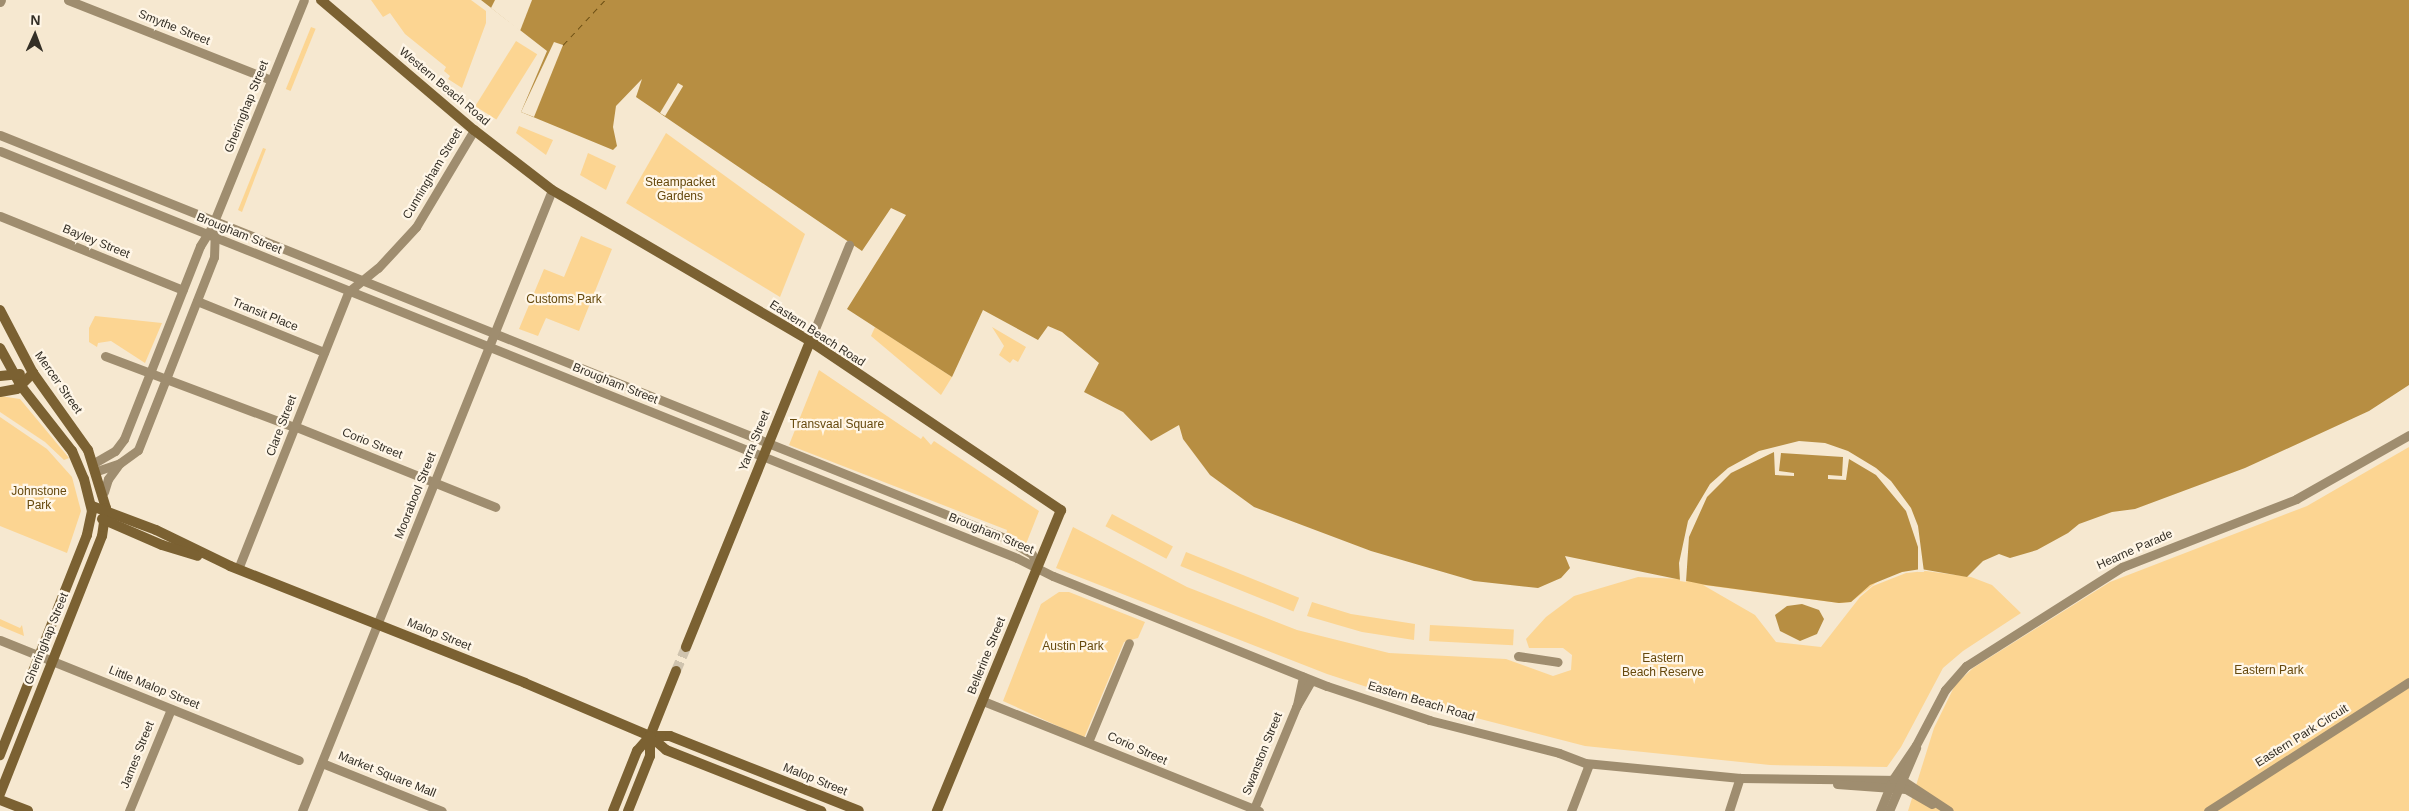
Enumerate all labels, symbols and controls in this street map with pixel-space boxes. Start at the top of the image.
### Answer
street label: Smythe Street [136,7,212,49]
north arrow [10,10,60,60]
text: N [30,12,41,28]
street label: Western Beach Road [396,45,492,129]
street label: Gheringhap Street [222,59,272,155]
street label: Cunningham Street [400,126,466,222]
park label: Steampacket Gardens [645,176,715,204]
street label: Brougham Street [194,210,284,258]
street label: Bayley Street [60,222,132,262]
park label: Customs Park [526,293,602,307]
street label: Transit Place [230,295,300,335]
street label: Eastern Beach Road [767,298,867,370]
street label: Mercer Street [31,349,85,417]
street label: Brougham Street [570,360,660,408]
street label: Clare Street [264,394,300,458]
street label: Yarra Street [736,409,774,473]
park label: Transvaal Square [790,418,884,432]
street label: Corio Street [340,425,404,463]
street label: Moorabool Street [392,451,440,541]
park label: Johnstone Park [11,485,67,513]
street label: Brougham Street [946,510,1036,558]
street label: Hearne Parade [2095,527,2175,573]
street label: Gheringhap Street [22,591,72,687]
street label: Bellerine Street [965,615,1009,697]
street label: Malop Street [405,616,473,654]
park label: Austin Park [1042,640,1104,654]
park label: Eastern Beach Reserve [1622,652,1704,680]
street label: Little Malop Street [106,663,202,713]
park label: Eastern Park [2234,664,2304,678]
street label: Eastern Beach Road [1366,679,1476,725]
street label: Eastern Park Circuit [2253,702,2351,770]
street label: Swanston Street [1240,710,1286,798]
street label: James Street [118,720,158,790]
street label: Corio Street [1105,729,1169,769]
street label: Market Square Mall [336,749,438,801]
street label: Malop Street [781,761,849,799]

